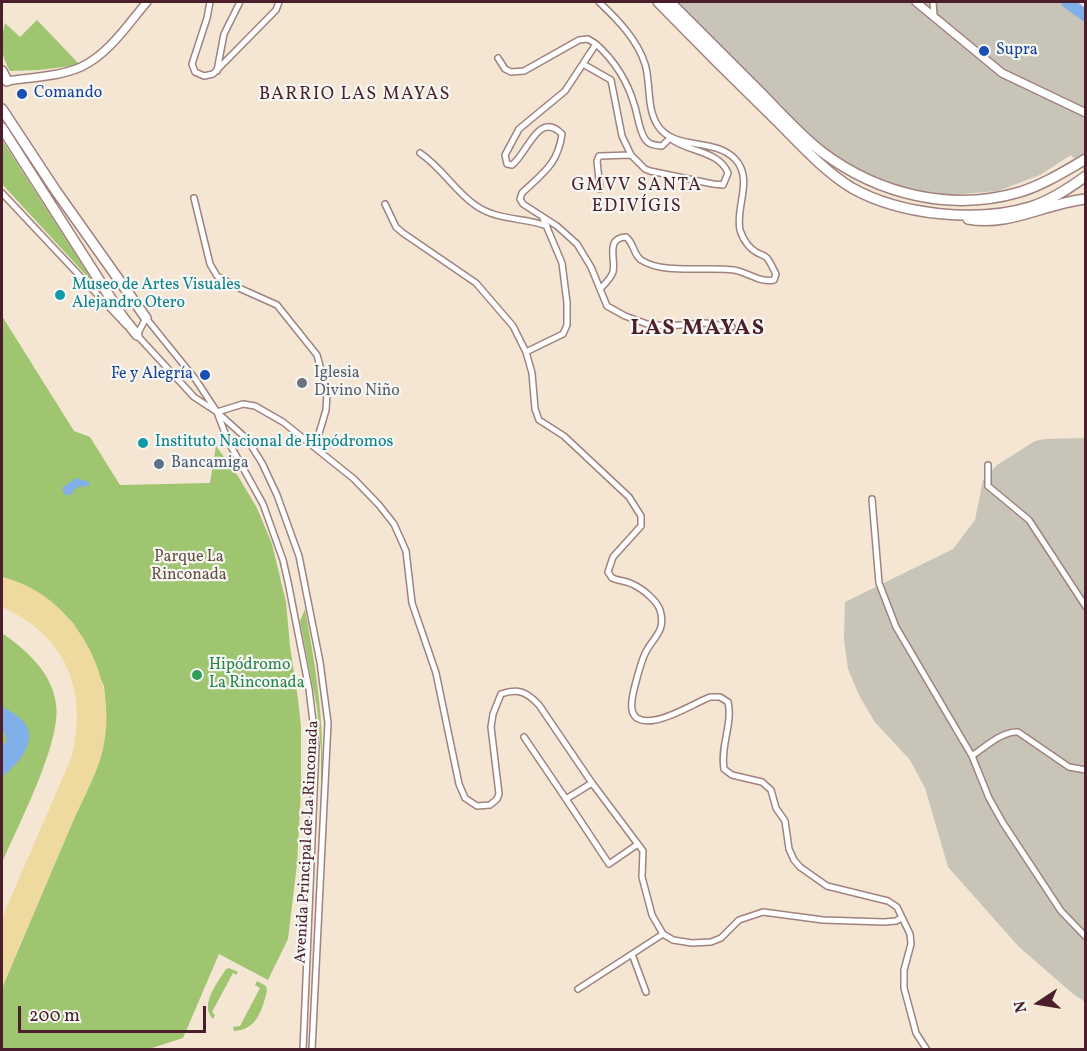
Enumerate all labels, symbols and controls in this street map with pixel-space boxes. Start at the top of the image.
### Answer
place label: Supra [996,41,1038,61]
marker: Supra [977,44,991,58]
place label: Comando [34,84,102,104]
district label: BARRIO LAS MAYAS [259,85,451,107]
marker: Comando [15,87,29,101]
district label: GMVV SANTA EDIVÍGIS [572,176,702,219]
place label: Museo de Artes Visuales Alejandro Otero [72,276,241,314]
marker: Museo de Artes Visuales Alejandro Otero [53,288,67,302]
district label: LAS MAYAS [630,317,766,343]
place label: Iglesia Divino Niño [314,364,400,402]
place label: Fe y Alegría [111,365,193,385]
marker: Fe y Alegría [198,368,212,382]
marker: Iglesia Divino Niño [295,376,309,390]
place label: Instituto Nacional de Hipódromos [155,433,393,453]
marker: Instituto Nacional de Hipódromos [136,436,150,450]
place label: Bancamiga [171,454,249,474]
marker: Bancamiga [152,457,166,471]
park label: Parque La Rinconada [151,548,227,586]
place label: Hipódromo La Rinconada [209,656,305,694]
marker: Hipódromo La Rinconada [190,668,204,682]
street label: Avenida Principal de La Rinconada [292,720,324,964]
north arrow [1009,973,1069,1033]
scale bar [21,994,208,1032]
text: N [1009,999,1033,1015]
text: 200 m [29,1004,80,1029]

